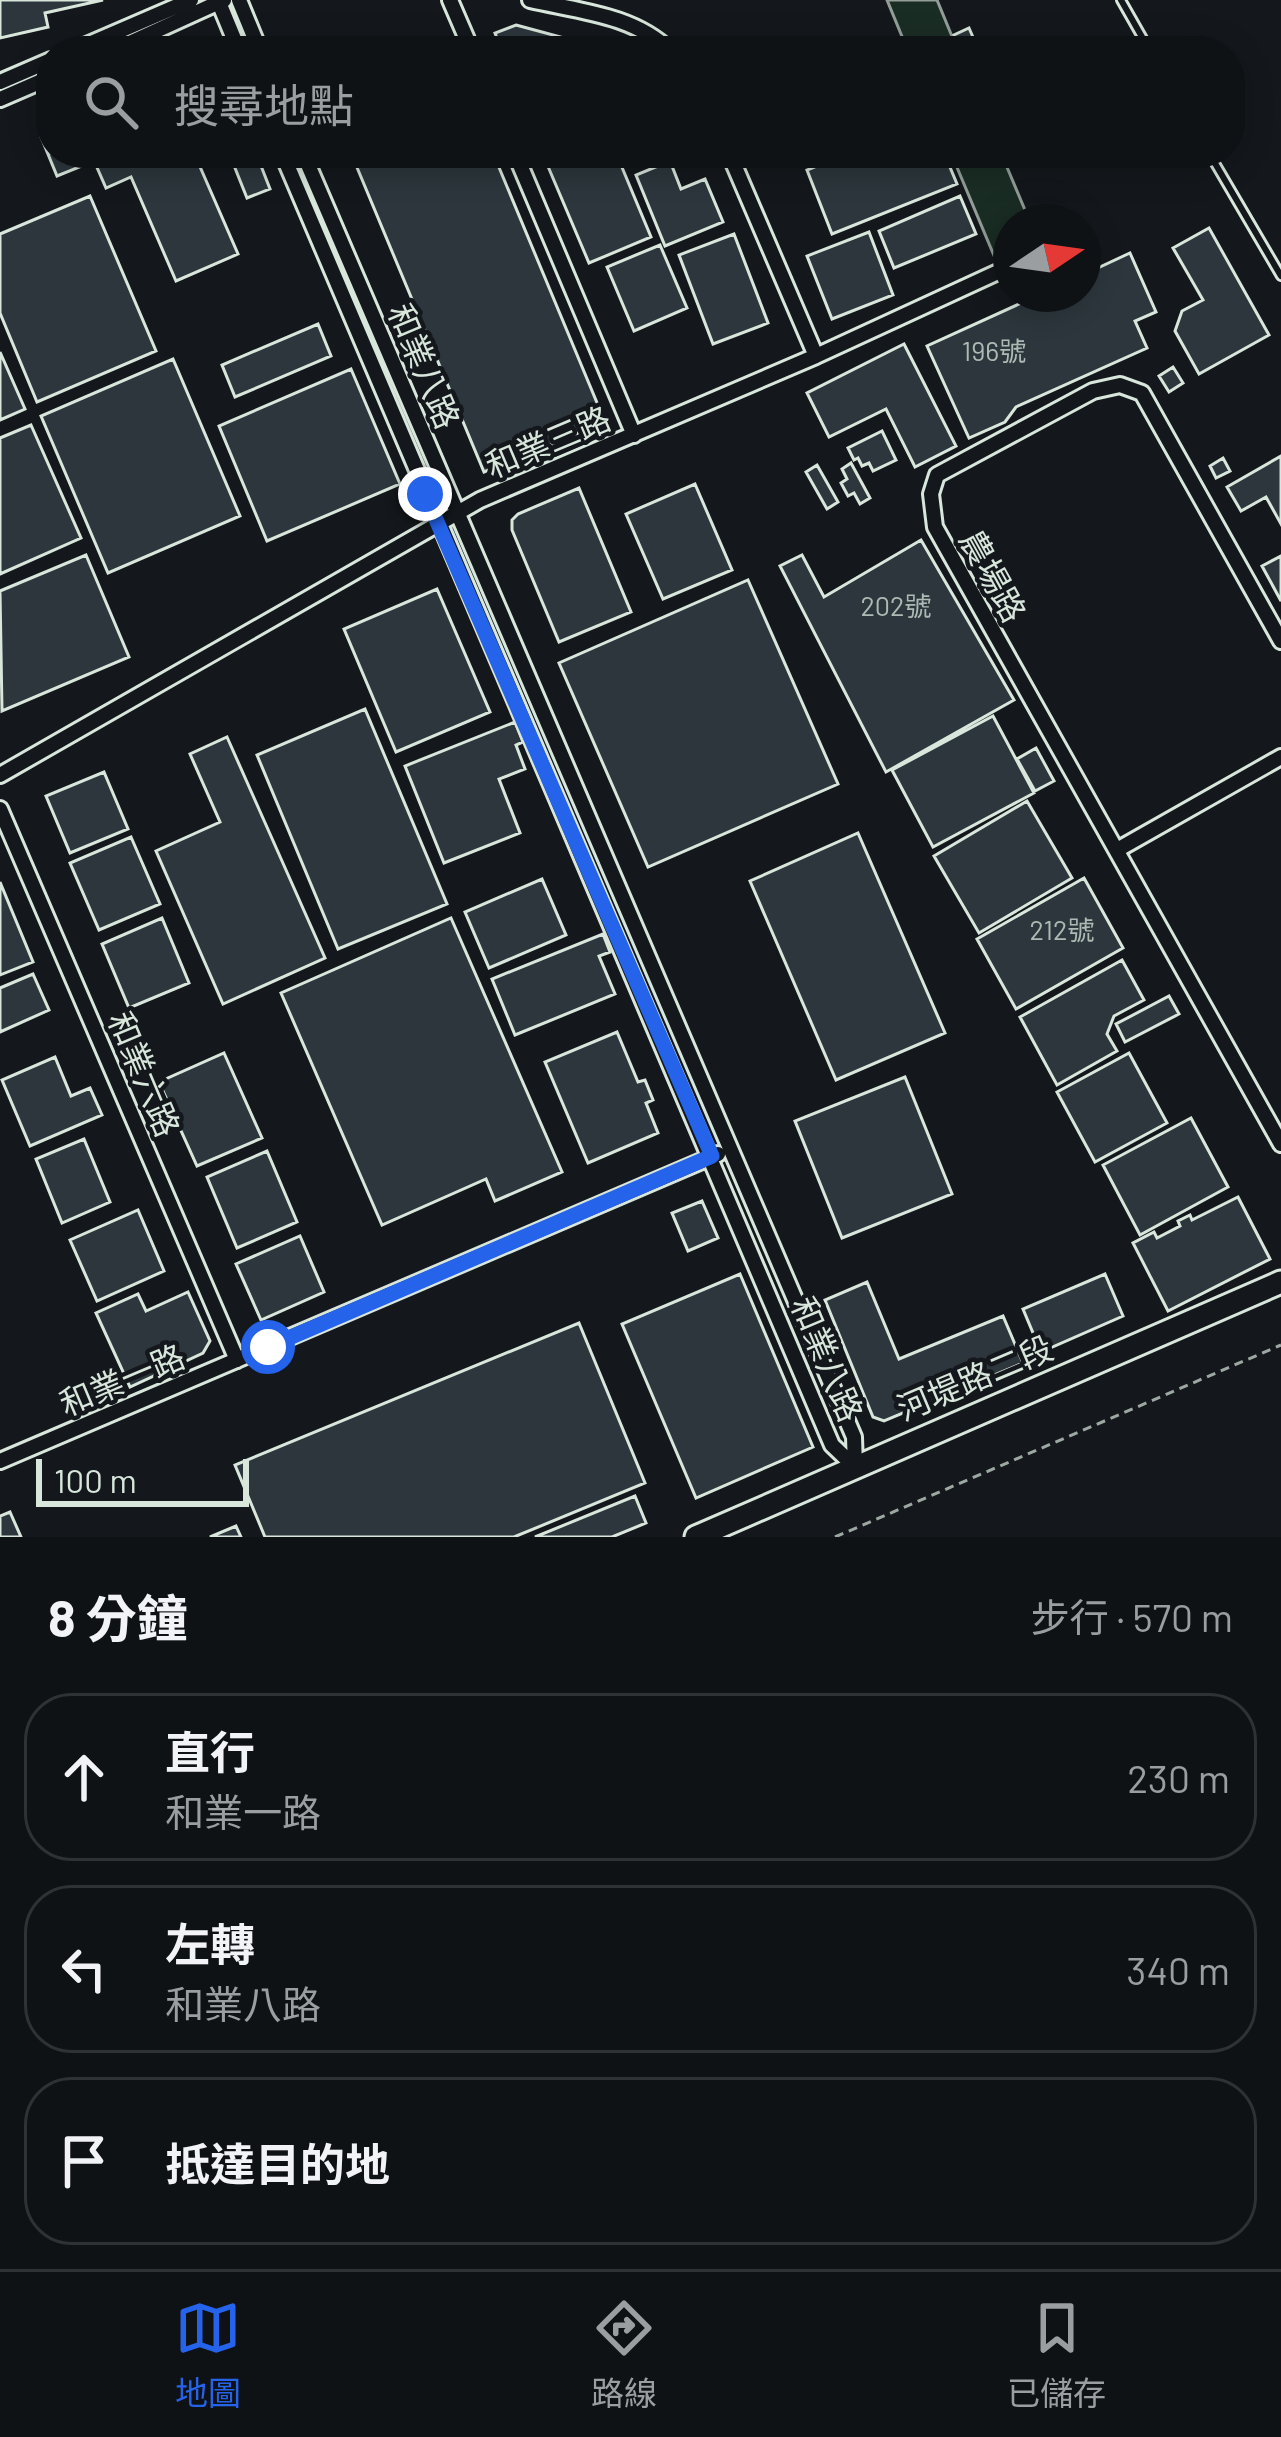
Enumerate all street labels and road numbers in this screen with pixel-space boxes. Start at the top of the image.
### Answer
street label: 和業八路 [381,297,469,434]
street label: 和業三路 [479,397,616,485]
street label: 農場路 [952,523,1035,629]
street label: 和業六路 [101,1005,189,1142]
street label: 和業八路 [784,1290,872,1427]
street label: 河堤路二段 [891,1326,1058,1428]
street label: 和業一路 [53,1335,190,1423]

